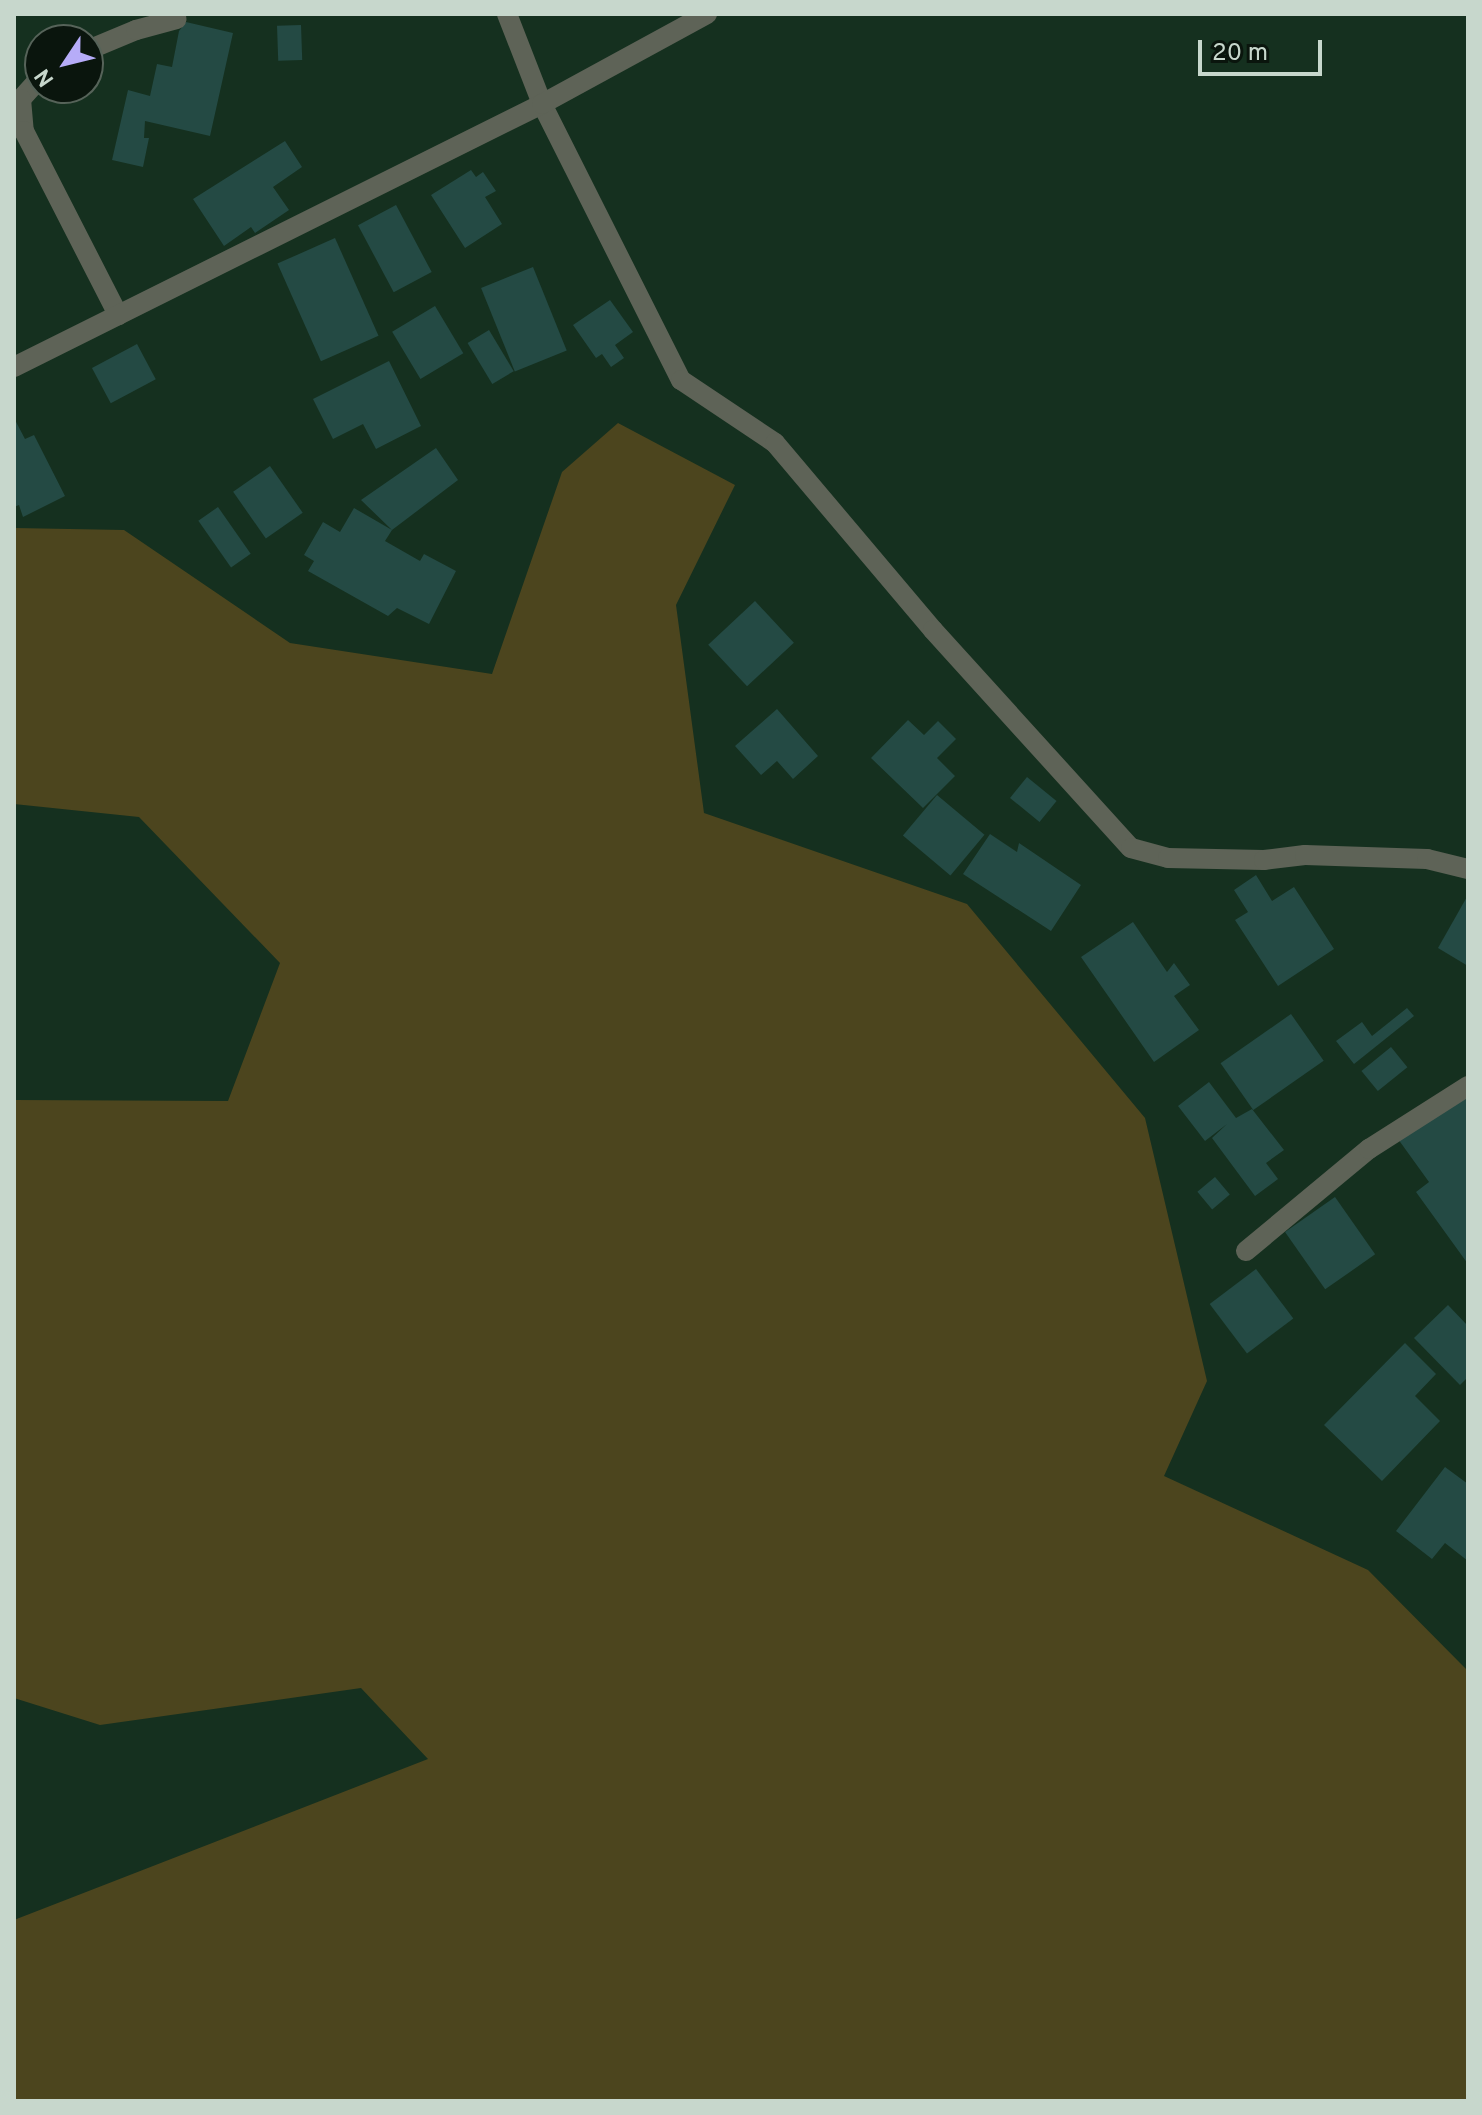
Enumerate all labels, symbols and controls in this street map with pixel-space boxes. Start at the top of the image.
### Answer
north arrow [24,24,104,104]
scale bar [1202,24,1326,74]
text: 20 m [1212,39,1268,69]
text: N [30,63,61,91]

